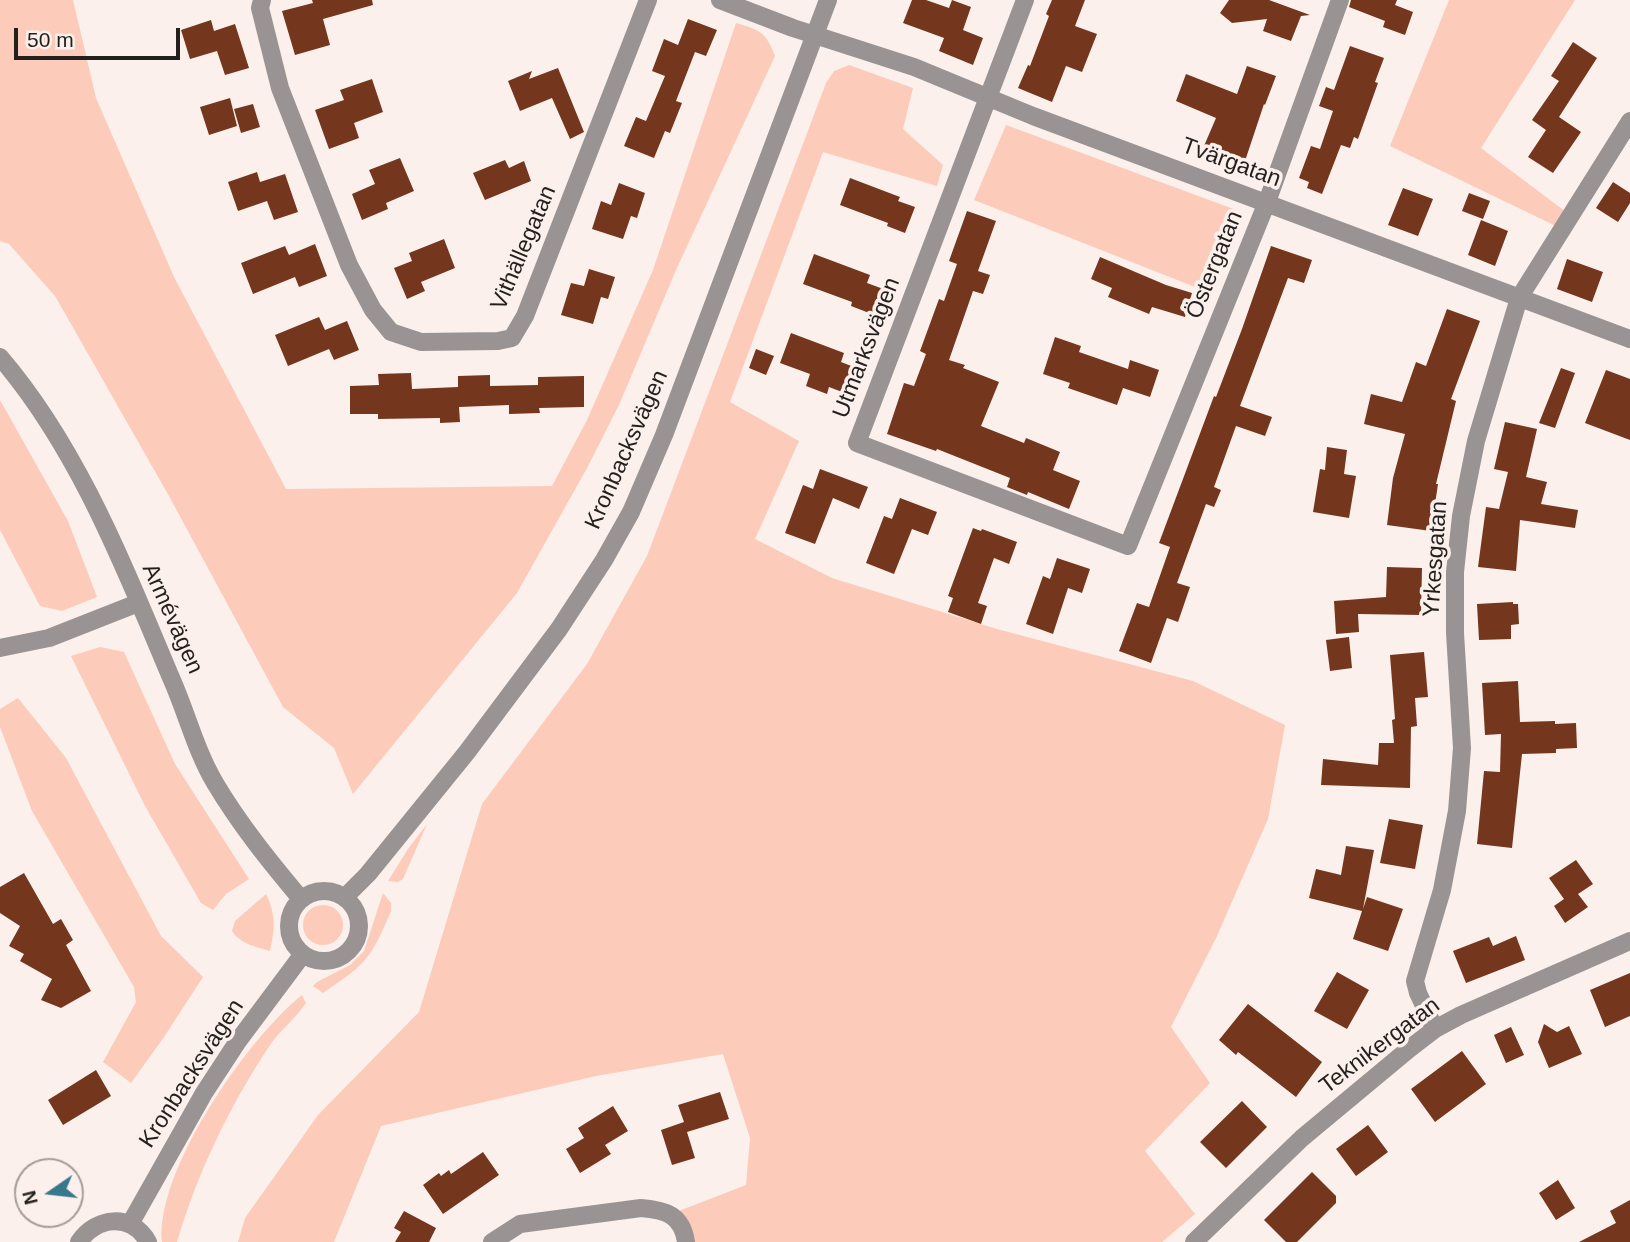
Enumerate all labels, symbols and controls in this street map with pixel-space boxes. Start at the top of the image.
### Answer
scale bar [18,14,184,58]
text: 50 m [27,28,74,51]
street label: Tvärgatan [1178,132,1284,194]
street label: Vithällegatan [485,182,563,314]
street label: Östergatan [1181,207,1249,323]
street label: Utmarksvägen [828,274,906,422]
street label: Kronbacksvägen [580,366,674,534]
street label: Yrkesgatan [1418,500,1454,618]
street label: Armévägen [135,560,209,678]
street label: Teknikergatan [1315,992,1445,1100]
street label: Kronbacksvägen [134,995,250,1153]
north arrow [14,1158,84,1228]
text: N [18,1189,42,1207]

